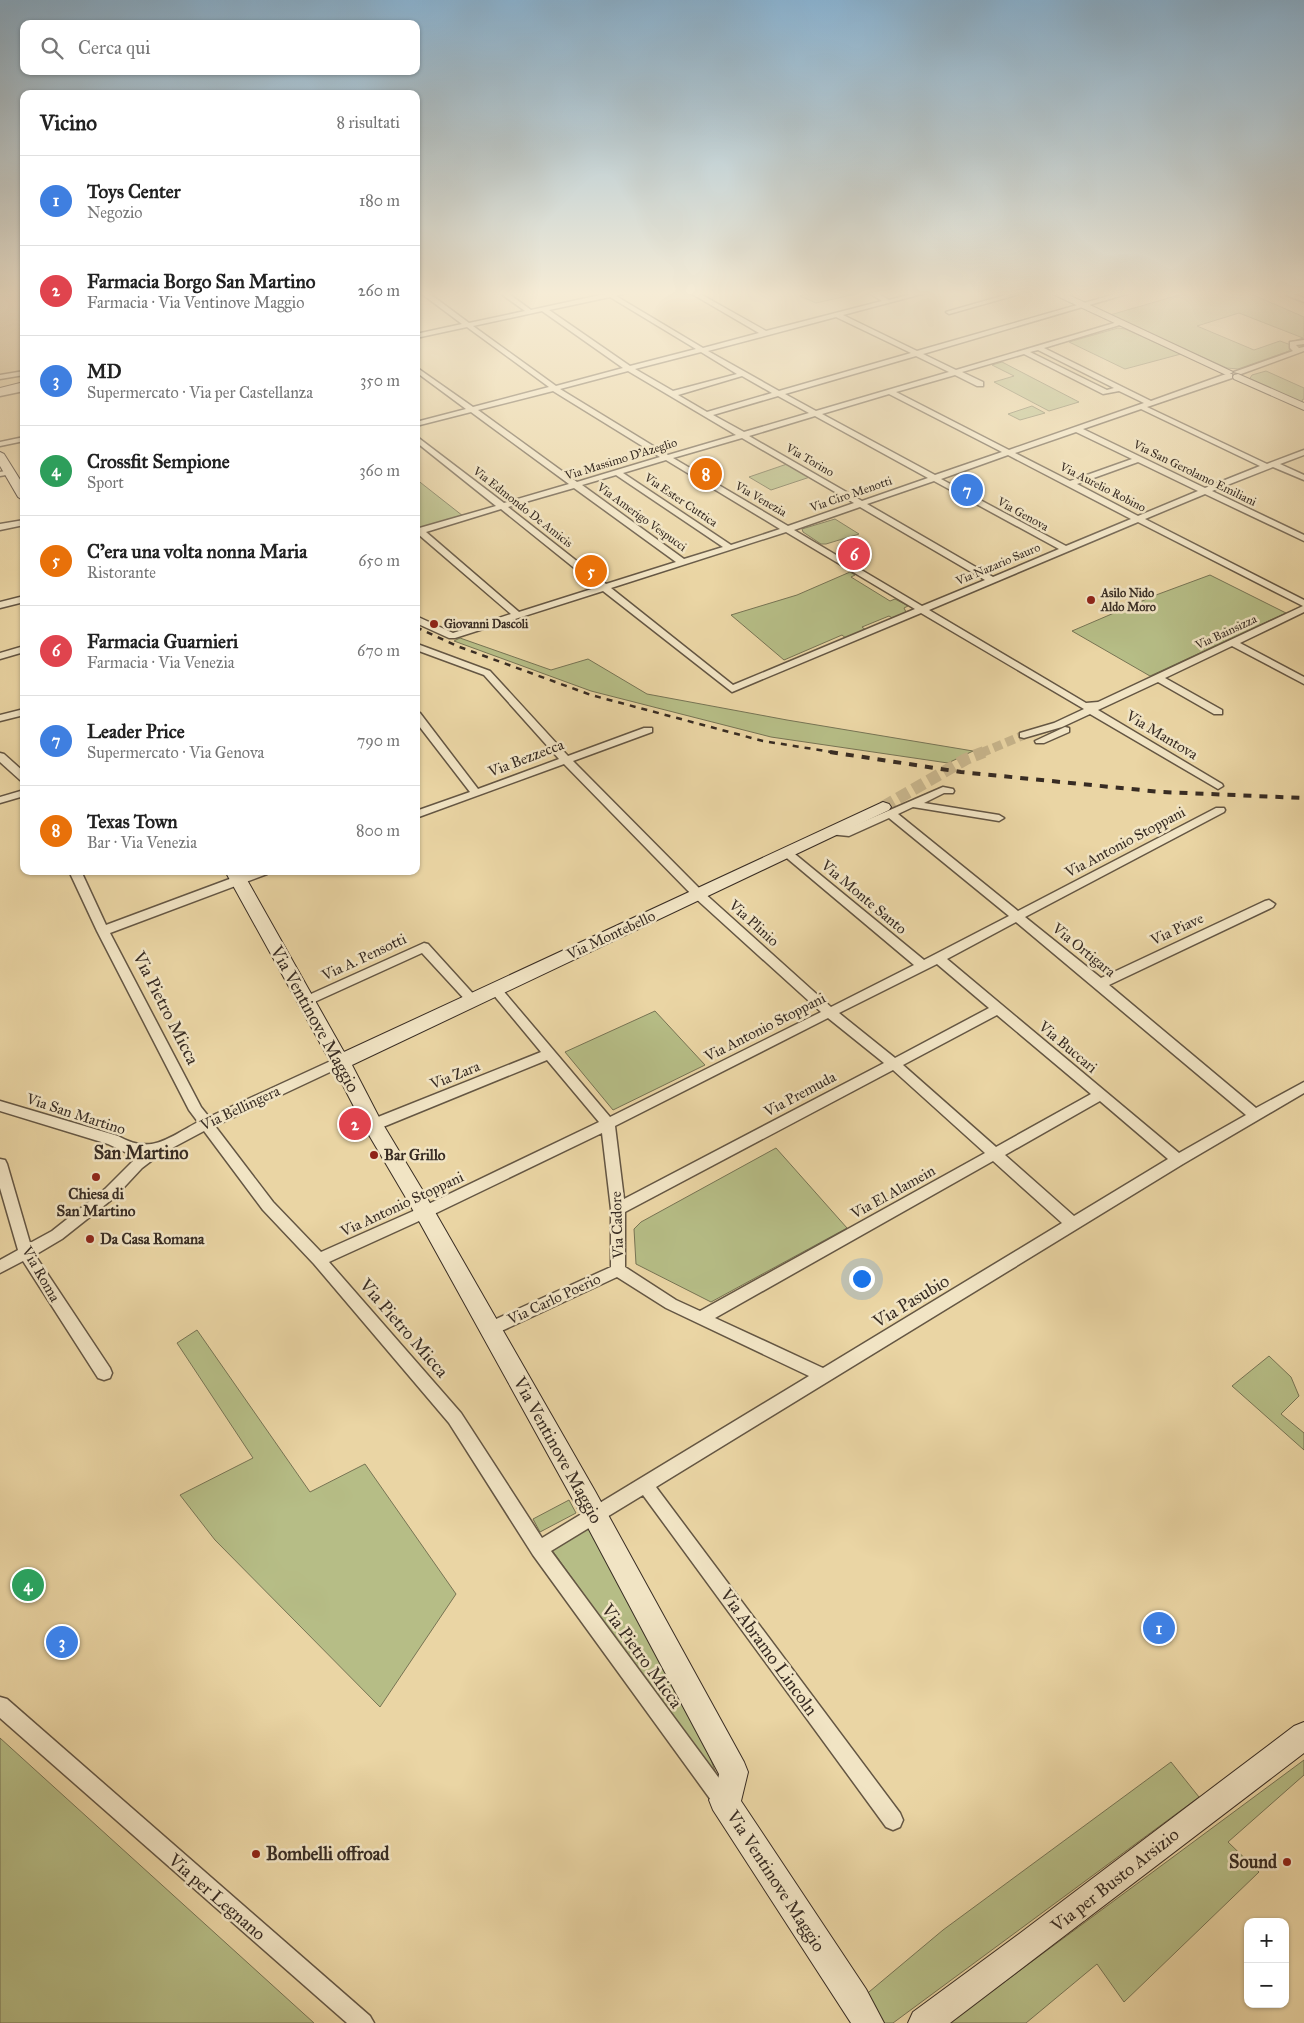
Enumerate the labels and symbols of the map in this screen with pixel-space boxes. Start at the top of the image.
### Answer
street label: Via Massimo D'Azeglio [562,435,679,484]
street label: Via San Gerolamo Emiliani [1130,437,1259,509]
street label: Via Torino [783,440,836,479]
pin: 8 [690,455,722,493]
street label: Via Aurelio Robino [1057,459,1148,515]
street label: Via Edmondo De Amicis [470,463,576,550]
street label: Via Ester Cuttica [641,470,721,530]
pin: 7 [951,471,983,509]
street label: Via Ciro Menotti [807,473,894,515]
street label: Via Venezia [732,478,790,520]
street label: Via Amerigo Vespucci [593,479,690,555]
street label: Via Genova [994,494,1052,534]
pin: 6 [838,535,870,573]
street label: Via Nazario Sauro [953,540,1042,588]
pin: 5 [575,552,607,590]
place label: Asilo Nido Aldo Moro [1100,586,1156,614]
marker: Asilo Nido Aldo Moro [1085,594,1097,606]
street label: Via Bainsizza [1192,611,1260,653]
place label: Giovanni Dascoli [444,617,529,631]
marker: Giovanni Dascoli [428,618,440,630]
street label: Via Mantova [1122,706,1202,764]
street label: Via Bezzecca [485,735,567,781]
street label: Via Antonio Stoppani [1061,803,1188,882]
street label: Via Monte Santo [817,855,911,938]
street label: Via Plinio [725,895,783,950]
street label: Via Montebello [563,906,659,964]
street label: Via Piave [1147,909,1206,949]
street label: Via Ortigara [1048,918,1120,981]
street label: Via A. Pensotti [318,930,409,985]
street label: Via Ventinove Maggio [264,941,364,1097]
street label: Via Pietro Micca [128,947,204,1069]
street label: Via Antonio Stoppani [701,989,829,1066]
street label: Via Buccari [1034,1017,1101,1077]
street label: Via Zara [427,1057,483,1093]
street label: Via Premuda [760,1067,840,1121]
street label: Via Bellingera [196,1081,283,1135]
street label: Via San Martino [23,1089,128,1139]
pin: 2 [339,1105,371,1143]
district label: San Martino [94,1142,188,1164]
place label: Bar Grillo [384,1146,446,1164]
marker: Bar Grillo [368,1149,380,1161]
street label: Via El Alamein [847,1161,938,1223]
street label: Via Antonio Stoppani [337,1168,466,1241]
marker: Chiesa di San Martino [90,1171,102,1183]
place label: Chiesa di San Martino [57,1185,136,1220]
street label: Via Cadore [607,1191,627,1260]
place label: Da Casa Romana [100,1230,205,1248]
marker: Da Casa Romana [84,1233,96,1245]
street label: Via Roma [17,1242,64,1306]
your location [849,1266,875,1292]
street label: Via Carlo Poerio [504,1269,604,1329]
street label: Via Pasubio [868,1270,953,1333]
street label: Via Pietro Micca [354,1273,453,1382]
street label: Via Ventinove Maggio [507,1372,607,1528]
pin: 4 [12,1566,44,1604]
street label: Via Abramo Lincoln [715,1583,823,1720]
street label: Via Pietro Micca [596,1599,688,1713]
pin: 1 [1143,1609,1175,1647]
pin: 3 [46,1623,78,1661]
street label: Via Ventinove Maggio [721,1805,830,1956]
street label: Via per Busto Arsizio [1046,1823,1183,1937]
place label: Bombelli offroad [266,1843,390,1865]
street label: Via per Legnano [163,1848,270,1946]
marker: Bombelli offroad [250,1848,262,1860]
place label: Sound [1229,1851,1278,1873]
marker: Sound [1281,1856,1293,1868]

